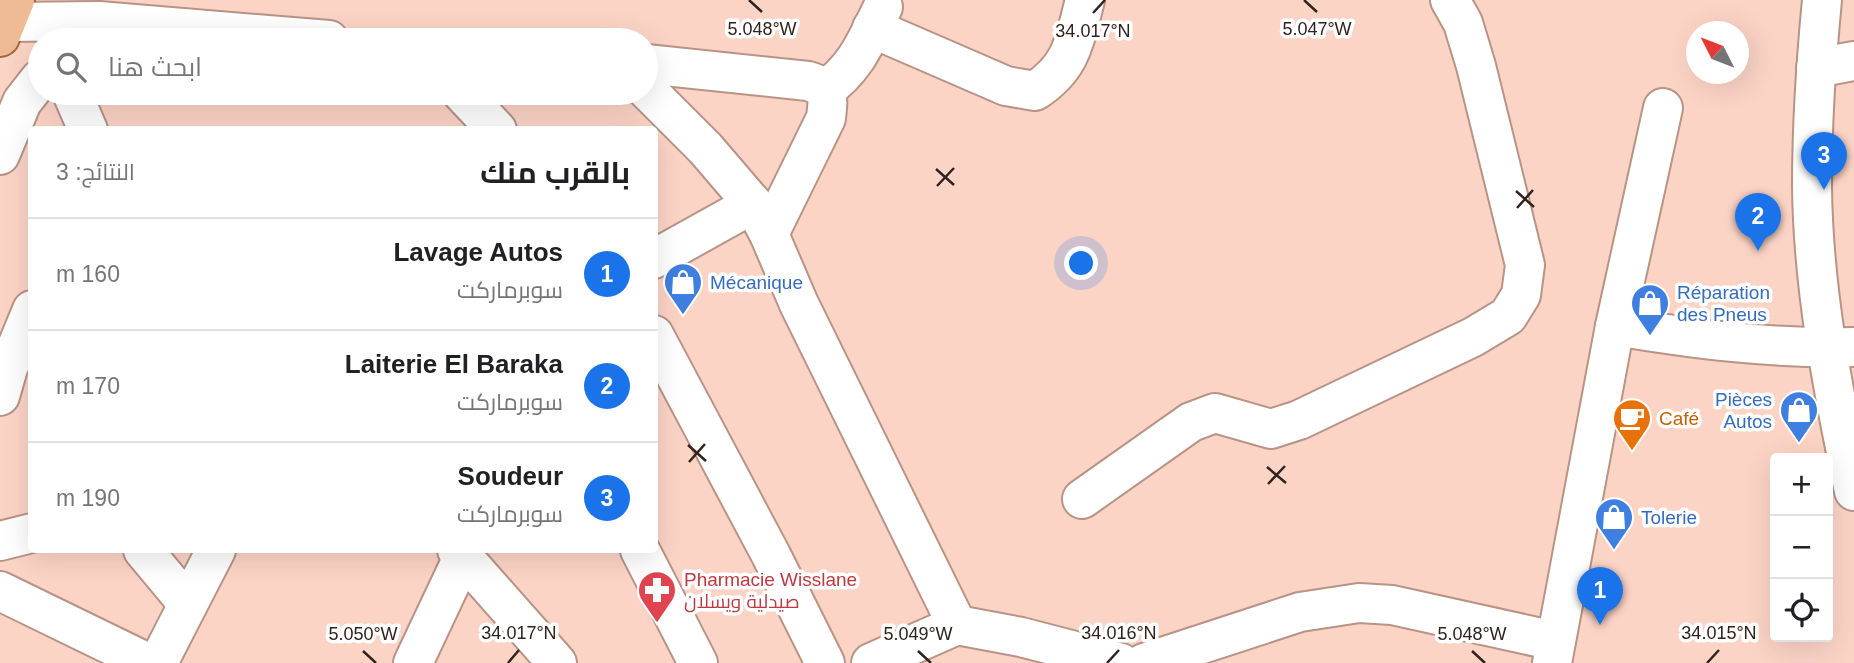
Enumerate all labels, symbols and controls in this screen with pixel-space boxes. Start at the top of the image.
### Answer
text: 5.048°W [727,19,797,39]
text: 5.047°W [1282,19,1352,39]
text: 34.017°N [1055,21,1131,41]
north arrow [1686,21,1749,84]
search box [28,28,658,105]
icon: search [52,48,90,86]
text: ابحث هنا [108,52,202,82]
pin: 3 [1801,132,1847,190]
text: بالقرب منك [480,156,630,189]
text: النتائج: 3 [56,159,135,185]
pin: 2 [1735,193,1781,251]
text: Lavage Autos [393,237,563,267]
your location [1064,246,1098,280]
text: 160 m [56,261,120,287]
text: 1 [601,261,613,287]
shop icon: Mécanique [662,261,704,316]
place label: Mécanique [710,272,803,293]
text: سوبرماركت [457,277,563,303]
shop icon: Réparation des Pneus [1629,282,1671,337]
place label: Réparation des Pneus [1677,282,1770,325]
text: Laiterie El Baraka [345,349,563,379]
text: 170 m [56,373,120,399]
text: 2 [601,373,613,399]
text: سوبرماركت [457,389,563,415]
place label: Pièces Autos [1715,389,1772,432]
shop icon: Pièces Autos [1778,389,1820,444]
cafe icon: Café [1611,397,1653,452]
place label: Café [1659,408,1699,429]
map controls [1770,453,1833,642]
button: + [1770,453,1833,516]
text: Soudeur [458,461,563,491]
text: 190 m [56,485,120,511]
text: 3 [601,485,613,511]
shop icon: Tolerie [1593,496,1635,551]
text: سوبرماركت [457,501,563,527]
place label: Tolerie [1641,507,1697,528]
button: − [1770,516,1833,579]
pin: 1 [1577,567,1623,625]
pharmacy icon: Pharmacie Wisslane صيدلية ويسلان [636,569,678,624]
place label: Pharmacie Wisslane صيدلية ويسلان [684,569,857,613]
button: locate [1770,579,1833,642]
text: 34.017°N [481,623,557,643]
text: 34.016°N [1081,623,1157,643]
text: 34.015°N [1681,623,1757,643]
text: 5.050°W [328,624,398,644]
text: 5.049°W [883,624,953,644]
text: 5.048°W [1437,624,1507,644]

